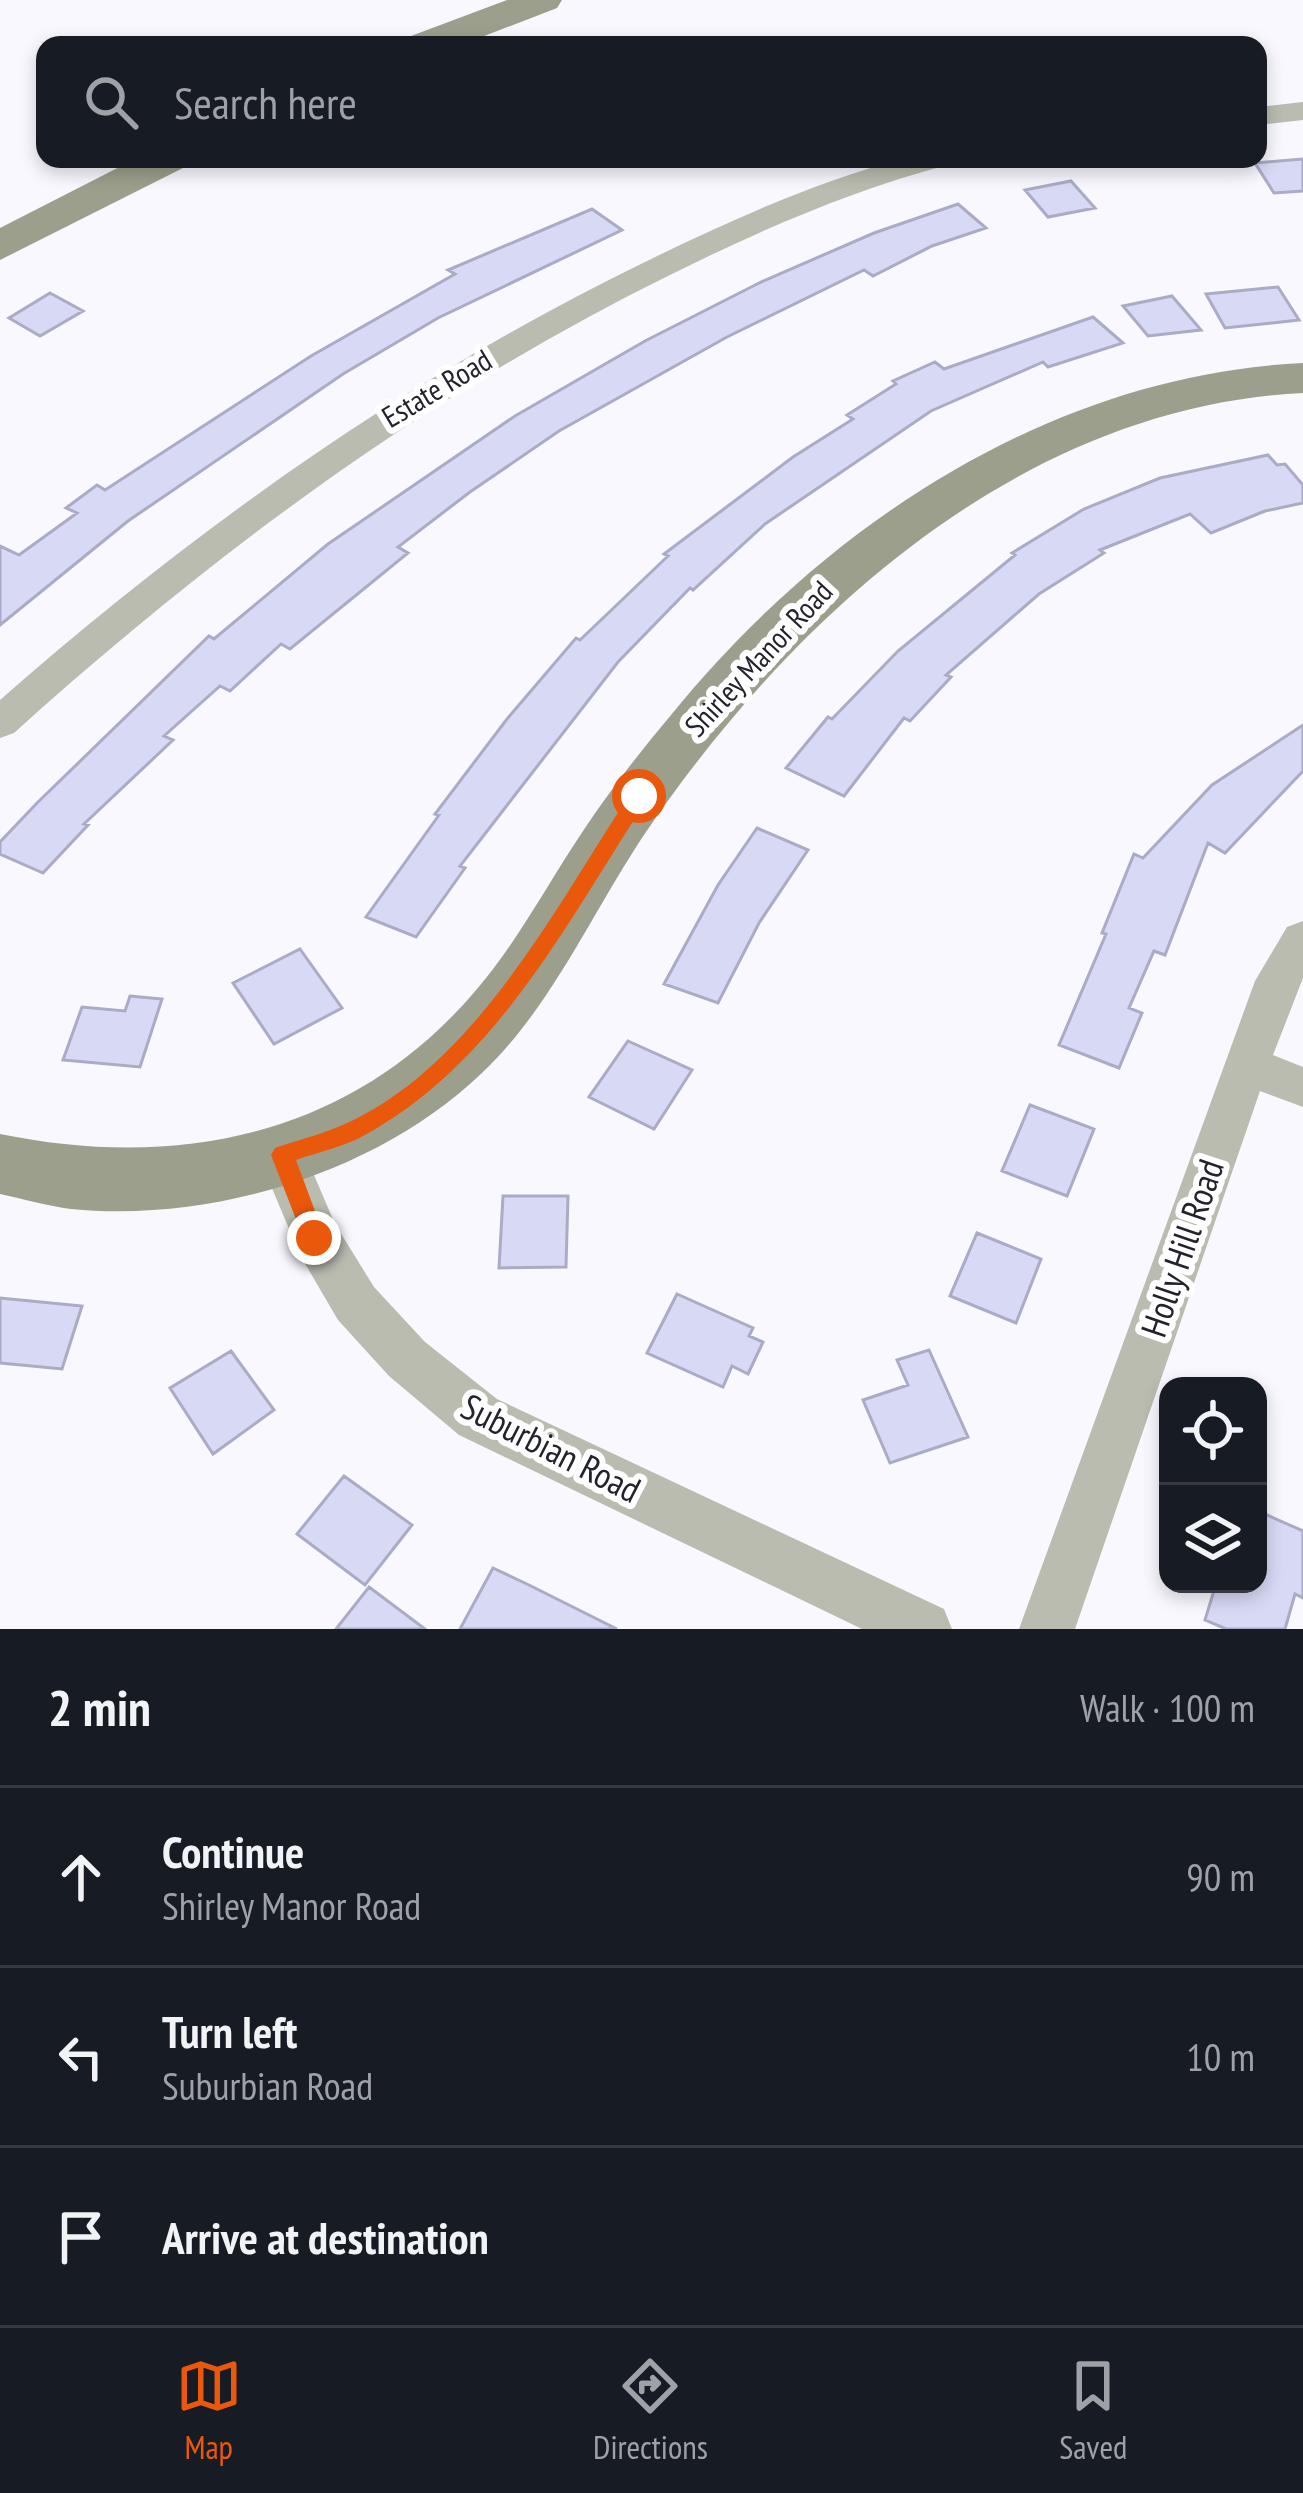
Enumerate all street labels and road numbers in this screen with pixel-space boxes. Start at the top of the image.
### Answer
street label: Estate Road [374,340,498,436]
street label: Shirley Manor Road [676,572,840,744]
street label: Holly Hill Road [1129,1153,1234,1343]
street label: Suburbian Road [454,1382,649,1513]

